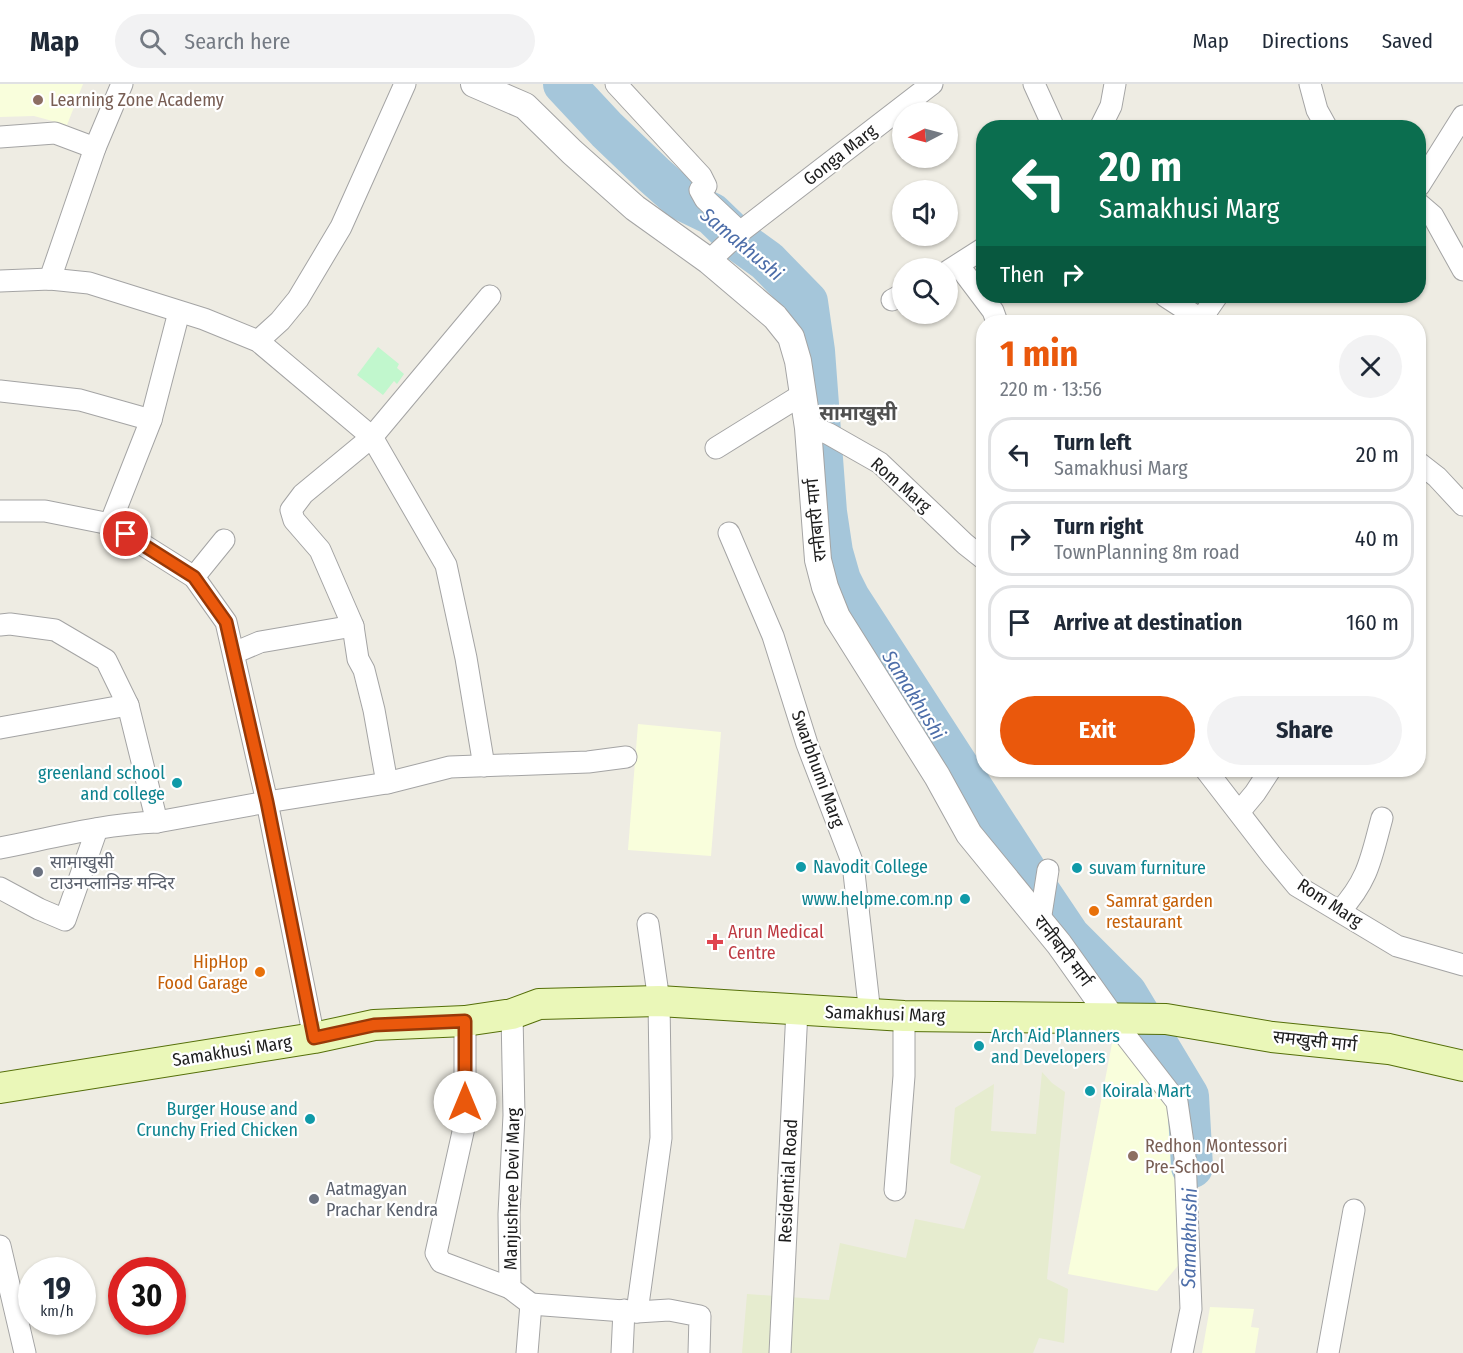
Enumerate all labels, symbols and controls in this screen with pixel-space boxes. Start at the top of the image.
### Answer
search box [115,14,535,68]
text: Map [30,25,79,58]
icon: search [136,25,169,58]
text: Search here [184,28,290,55]
text: Map [1192,28,1229,54]
text: Directions [1262,28,1349,54]
text: Saved [1382,28,1433,54]
place label: Learning Zone Academy [50,89,224,111]
marker: Learning Zone Academy [31,93,45,107]
north arrow [892,102,958,168]
map controls [892,102,958,324]
street label: Gonga Marg [799,119,881,190]
text: 20 m [1099,142,1182,192]
icon: left [1000,144,1078,222]
button: sound [892,180,958,246]
text: Samakhusi Marg [1099,193,1279,225]
water label: Samakhushi [695,202,788,285]
button: search [892,258,958,324]
icon: right [1056,258,1089,291]
text: Then [1000,261,1044,288]
text: 1 min [1000,332,1078,376]
button: close [1339,335,1402,398]
text: 220 m · 13:56 [1000,377,1102,401]
district label: सामाखुसी [819,401,898,426]
text: Turn left [1054,429,1132,456]
icon: left [1003,438,1036,471]
text: 20 m [1356,441,1399,468]
street label: Rom Marg [866,453,936,518]
text: Samakhusi Marg [1054,456,1188,480]
street label: रानीबारी मार्ग [801,476,831,563]
pin [100,508,151,559]
text: Turn right [1054,513,1143,540]
icon: arrive [109,517,142,550]
icon: right [1003,522,1036,555]
text: 40 m [1355,525,1399,552]
text: TownPlanning 8m road [1054,540,1240,564]
icon: arrive [1003,606,1036,639]
text: Arrive at destination [1054,609,1242,636]
text: 160 m [1346,609,1399,636]
water label: Samakhushi [877,645,951,744]
button: Exit [1000,696,1195,765]
button: Share [1207,696,1402,765]
street label: Swarbhumi Marg [787,708,850,831]
place label: greenland school and college [38,762,165,805]
marker: greenland school and college [170,776,184,790]
place label: सामाखुसी टाउनप्लानिङ मन्दिर [50,851,175,894]
place label: Navodit College [813,856,928,878]
place label: suvam furniture [1089,857,1206,879]
marker: Navodit College [794,860,808,874]
marker: suvam furniture [1070,861,1084,875]
marker: सामाखुसी टाउनप्लानिङ मन्दिर [31,865,45,879]
street label: Rom Marg [1293,874,1367,932]
place label: www.helpme.com.np [802,888,953,910]
place label: Samrat garden restaurant [1106,890,1213,933]
marker: www.helpme.com.np [958,892,972,906]
marker: Samrat garden restaurant [1087,904,1101,918]
street label: रानीबारी मार्ग [1029,911,1097,992]
place label: Arun Medical Centre [728,921,824,964]
marker: Arun Medical Centre [706,933,724,951]
place label: HipHop Food Garage [157,951,248,994]
marker: HipHop Food Garage [253,965,267,979]
street label: Samakhusi Marg [825,1001,946,1027]
place label: Arch Aid Planners and Developers [991,1025,1120,1068]
street label: समखुसी मार्ग [1272,1026,1359,1057]
street label: Samakhusi Marg [171,1031,294,1071]
marker: Arch Aid Planners and Developers [972,1039,986,1053]
position arrow [433,1070,497,1134]
place label: Koirala Mart [1102,1080,1191,1102]
marker: Koirala Mart [1083,1084,1097,1098]
place label: Burger House and Crunchy Fried Chicken [136,1098,298,1141]
street label: Manjushree Devi Marg [500,1107,524,1270]
marker: Burger House and Crunchy Fried Chicken [303,1112,317,1126]
street label: Residential Road [774,1118,802,1244]
place label: Redhon Montessori Pre-School [1145,1135,1288,1178]
marker: Redhon Montessori Pre-School [1126,1149,1140,1163]
place label: Aatmagyan Prachar Kendra [326,1178,438,1221]
water label: Samakhushi [1176,1188,1202,1289]
marker: Aatmagyan Prachar Kendra [307,1192,321,1206]
speed limit sign: 30 [108,1257,186,1335]
text: 19 [43,1271,71,1307]
text: km/h [40,1302,74,1320]

